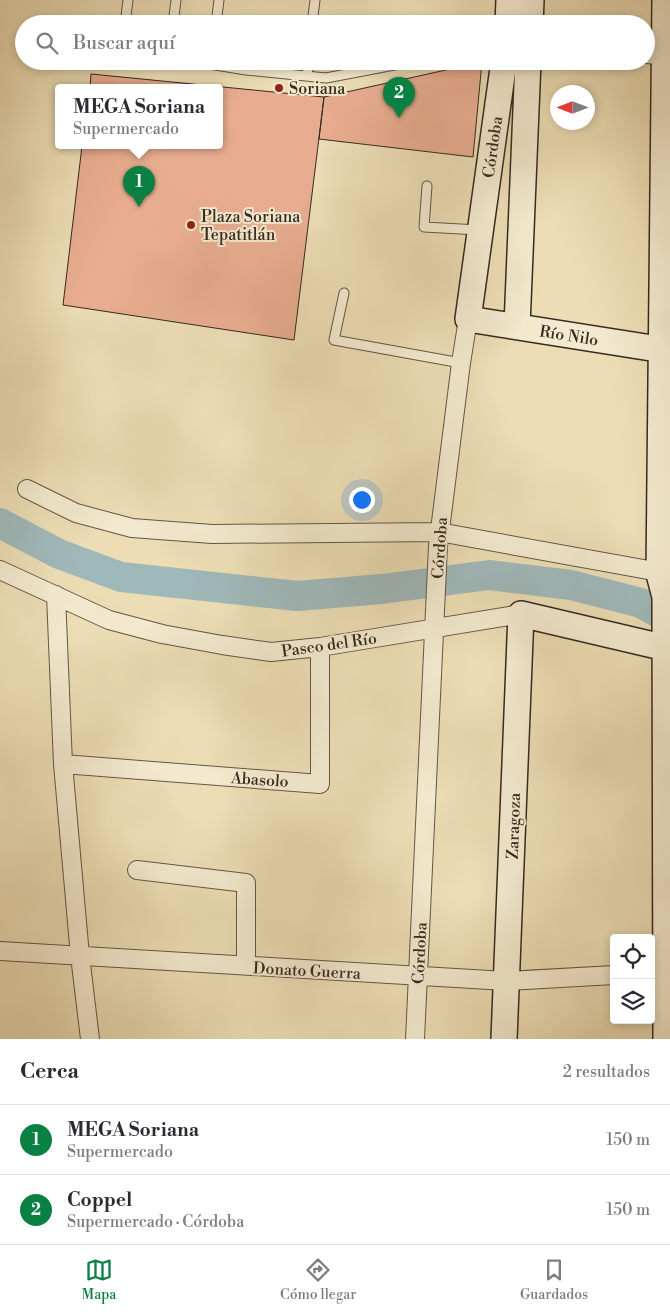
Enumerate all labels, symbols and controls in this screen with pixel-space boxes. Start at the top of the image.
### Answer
search box [15,15,655,70]
icon: search [33,29,61,57]
text: Buscar aquí [73,31,175,55]
pin: 2 [383,77,415,118]
place label: Soriana [289,79,346,99]
marker: Soriana [273,82,285,94]
popup [55,84,223,149]
north arrow [550,85,595,130]
text: MEGA Soriana [73,95,205,119]
street label: Córdoba [479,114,507,179]
text: Supermercado [73,119,179,139]
pin: 1 [123,166,155,207]
place label: Plaza Soriana Tepatitlán [201,207,301,245]
marker: Plaza Soriana Tepatitlán [185,219,197,231]
street label: Río Nilo [538,321,600,351]
your location [349,487,375,513]
street label: Córdoba [428,516,452,580]
street label: Paseo del Río [280,628,378,662]
street label: Abasolo [229,768,289,792]
street label: Zaragoza [503,792,525,860]
street label: Córdoba [408,921,432,985]
map controls [610,934,655,1024]
button: locate [610,934,655,979]
street label: Donato Guerra [253,958,362,984]
button: layers [610,979,655,1024]
text: Cerca [20,1059,79,1085]
text: 2 resultados [563,1062,650,1082]
text: MEGA Soriana [67,1118,199,1142]
text: 1 [32,1130,40,1150]
text: 150 m [606,1130,650,1150]
text: Supermercado [67,1142,173,1162]
text: Coppel [67,1188,132,1212]
text: 2 [31,1200,41,1220]
text: 150 m [606,1200,650,1220]
text: Supermercado · Córdoba [67,1212,244,1232]
tab: Mapa [82,1256,116,1304]
tab: Cómo llegar [280,1256,356,1304]
tab: Guardados [520,1256,588,1304]

